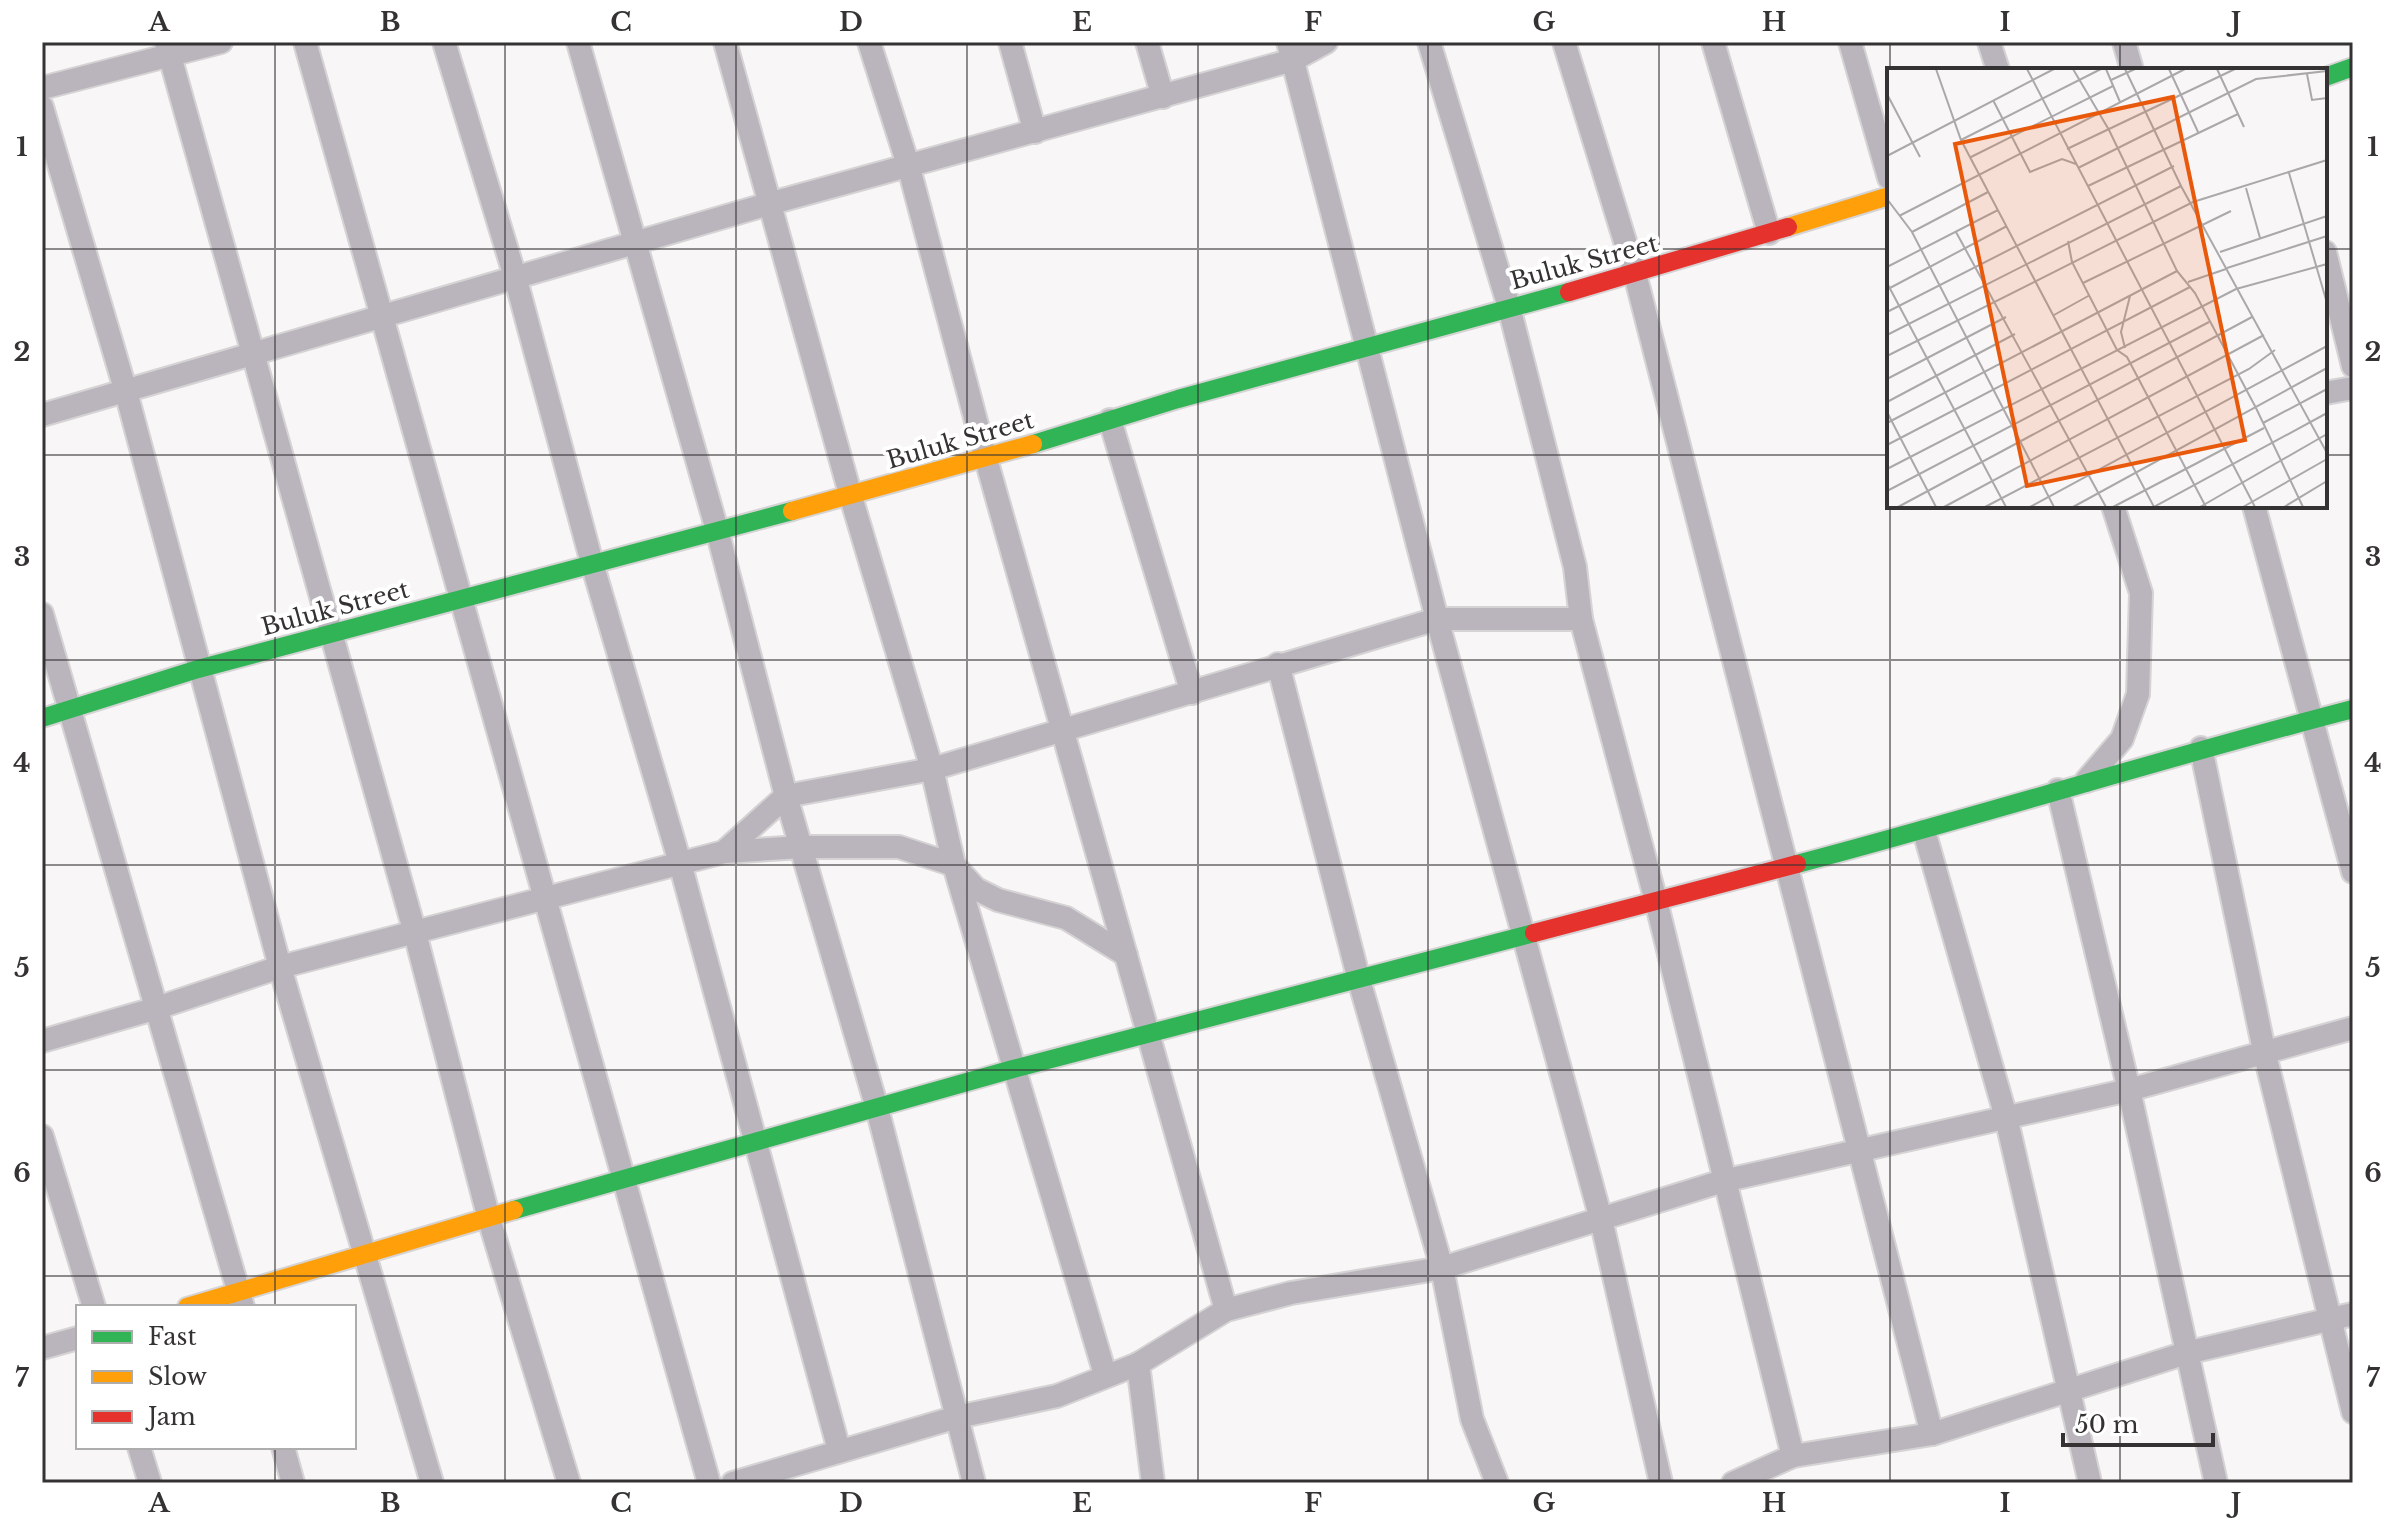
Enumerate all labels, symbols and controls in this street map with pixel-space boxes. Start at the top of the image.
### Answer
text: A [147,6,170,38]
text: B [380,6,400,38]
text: C [610,6,632,38]
text: D [839,6,863,38]
text: E [1072,6,1092,38]
text: F [1304,6,1322,38]
text: G [1533,6,1556,38]
text: H [1762,6,1786,38]
text: I [1999,6,2011,38]
text: J [2226,6,2241,38]
inset map [1887,68,2327,508]
text: 1 [16,131,28,163]
text: 1 [2367,131,2379,163]
street label: Buluk Street [1507,228,1661,296]
text: 2 [14,336,30,368]
text: 2 [2365,336,2381,368]
street label: Buluk Street [883,405,1037,475]
text: 3 [14,541,30,573]
text: 3 [2365,541,2381,573]
street label: Buluk Street [258,574,412,642]
text: 4 [13,747,31,779]
text: 4 [2364,747,2382,779]
text: 5 [14,952,30,984]
text: 5 [2365,952,2381,984]
text: 6 [13,1157,31,1189]
text: 6 [2364,1157,2382,1189]
legend [76,1305,356,1449]
text: Fast [148,1322,196,1351]
text: 7 [15,1362,29,1394]
text: Slow [148,1362,207,1391]
text: 7 [2366,1362,2380,1394]
scale bar [2063,1397,2213,1447]
text: Jam [145,1402,196,1431]
text: 50 m [2075,1410,2139,1439]
text: A [147,1487,170,1519]
text: B [380,1487,400,1519]
text: C [610,1487,632,1519]
text: D [839,1487,863,1519]
text: E [1072,1487,1092,1519]
text: F [1304,1487,1322,1519]
text: G [1533,1487,1556,1519]
text: H [1762,1487,1786,1519]
text: I [1999,1487,2011,1519]
text: J [2226,1487,2241,1519]

